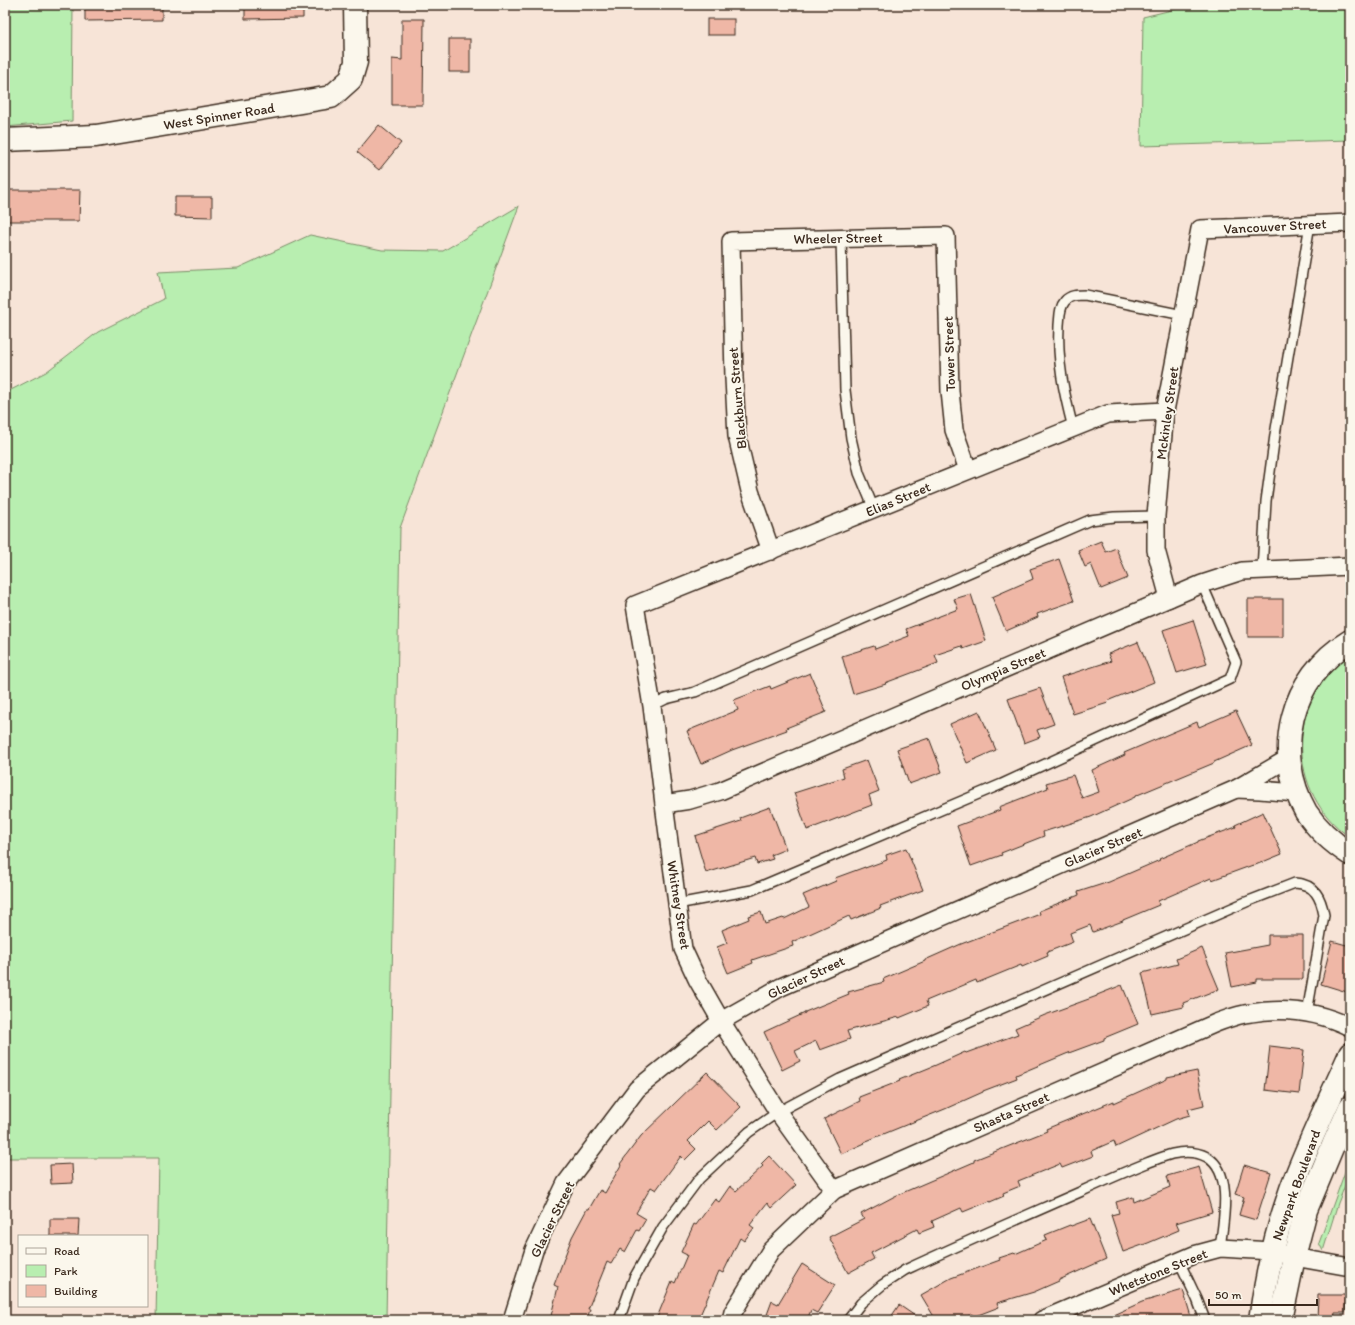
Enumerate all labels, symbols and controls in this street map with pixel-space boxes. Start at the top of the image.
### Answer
street label: West Spinner Road [162,99,276,134]
street label: Vancouver Street [1223,215,1327,238]
street label: Wheeler Street [793,229,883,248]
street label: Tower Street [940,316,959,392]
street label: Blackburn Street [725,346,750,450]
street label: Mckinley Street [1153,365,1182,461]
street label: Elias Street [863,478,933,521]
street label: Olympia Street [958,644,1048,695]
street label: Glacier Street [1062,823,1145,872]
street label: Whitney Street [663,859,694,951]
street label: Glacier Street [765,952,848,1003]
street label: Shasta Street [971,1088,1052,1137]
street label: Newpark Boulevard [1269,1127,1325,1243]
street label: Glacier Street [527,1178,578,1260]
legend [18,1235,148,1307]
text: Road [54,1244,80,1258]
street label: Whetstone Street [1106,1245,1210,1300]
text: Park [54,1264,78,1278]
scale bar [1209,1281,1317,1307]
text: Building [54,1284,98,1298]
text: 50 m [1215,1288,1241,1302]

